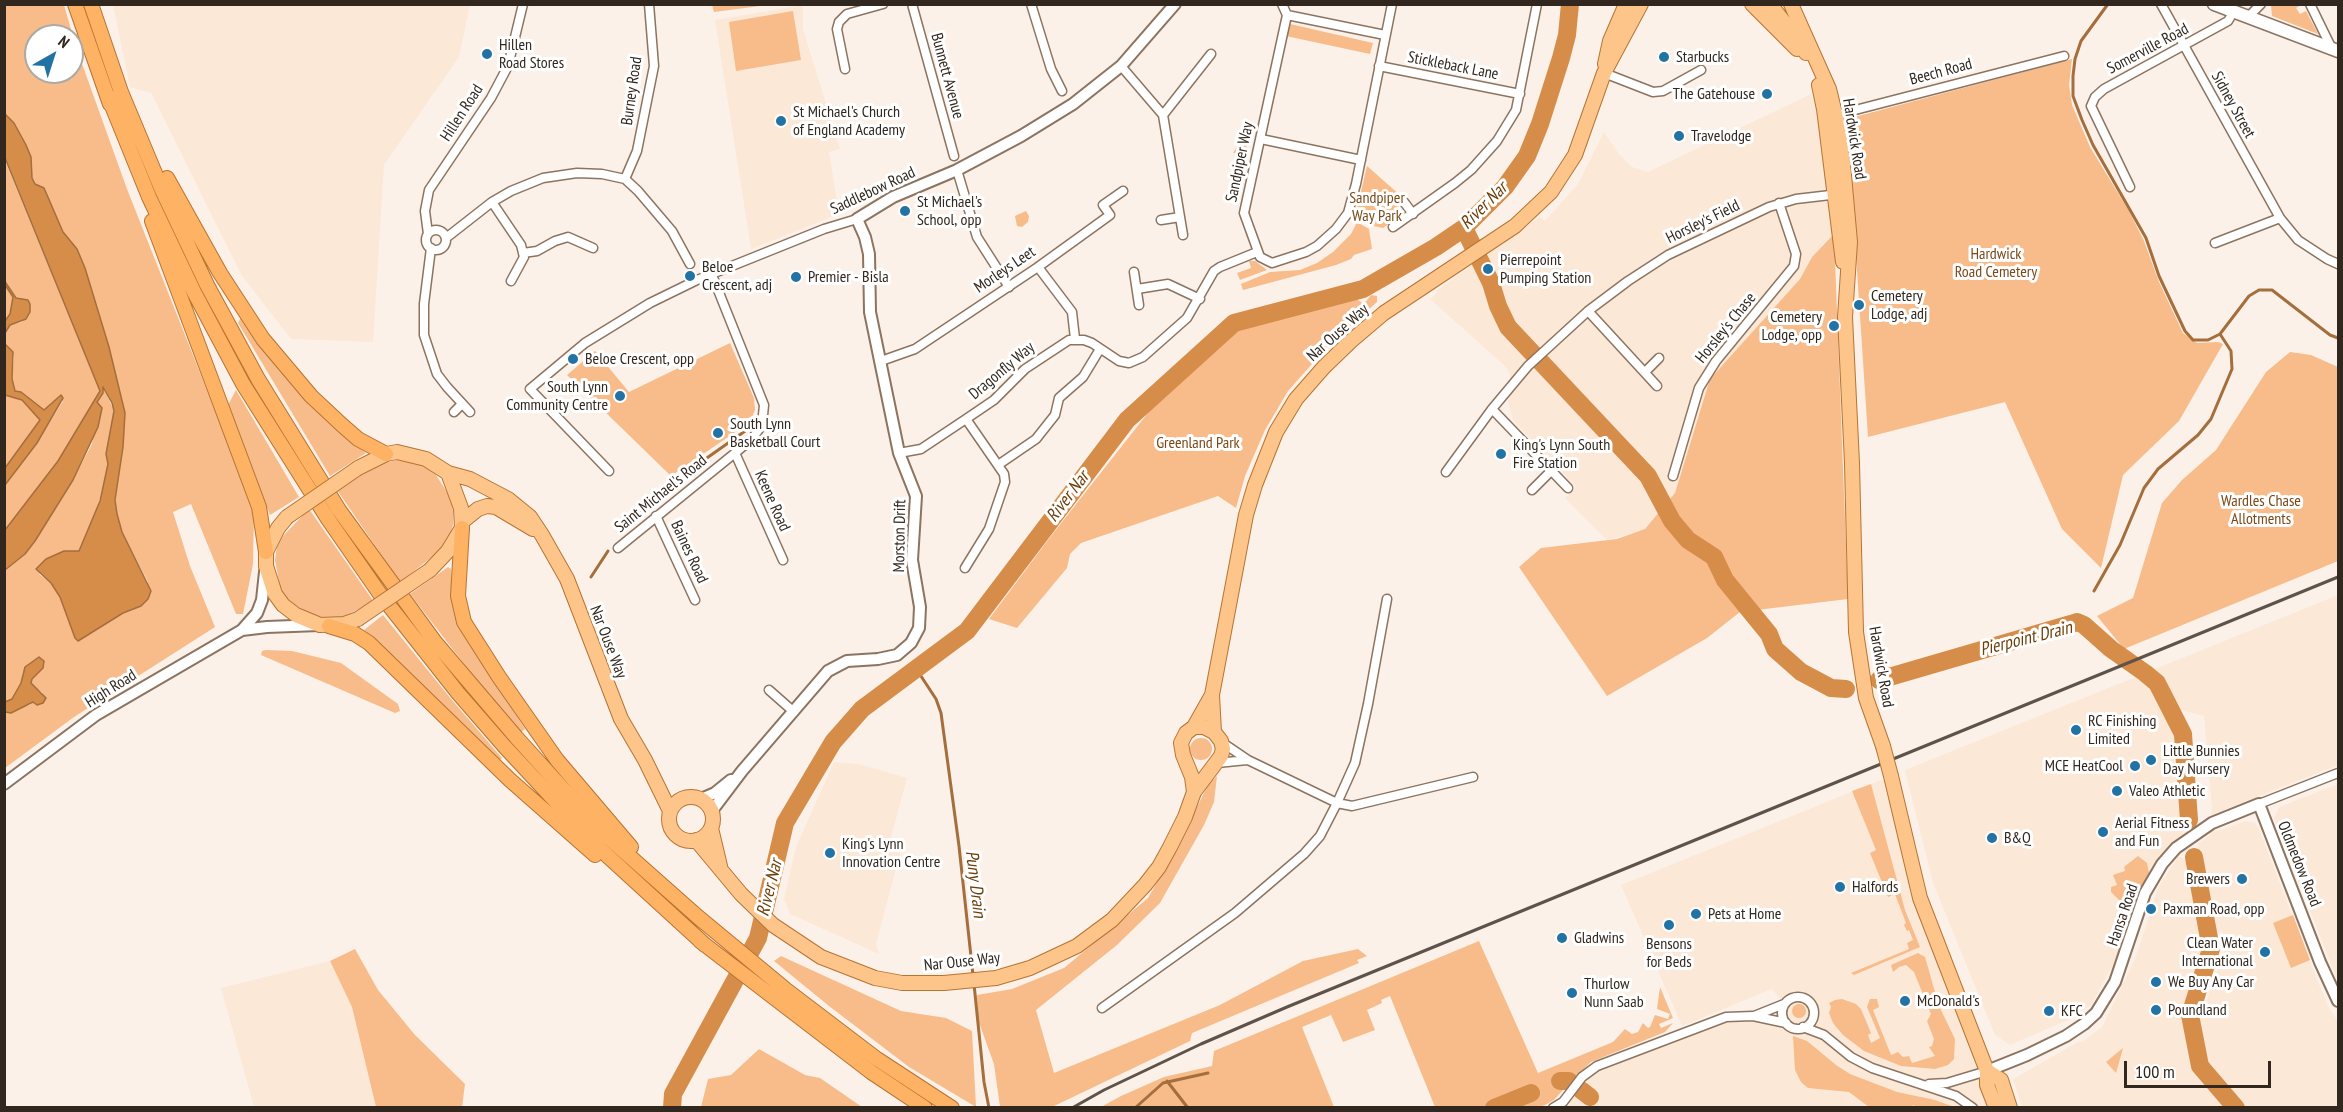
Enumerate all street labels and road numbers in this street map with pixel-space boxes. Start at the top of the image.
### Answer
street label: Somerville Road [2104,19,2192,79]
street label: Bunnett Avenue [926,31,968,121]
street label: Stickleback Lane [1406,48,1500,84]
street label: Beech Road [1908,54,1974,90]
street label: Burney Road [618,56,646,126]
street label: Sidney Street [2207,68,2259,142]
street label: Hillen Road [437,81,487,145]
street label: Hardwick Road [1838,97,1870,181]
street label: Sandpiper Way [1222,120,1258,204]
street label: Saddlebow Road [828,163,918,219]
street label: Horsley's Field [1663,196,1743,248]
street label: Morleys Leet [971,243,1039,297]
street label: Horsley's Chase [1692,289,1760,367]
street label: Nar Ouse Way [1303,300,1373,366]
street label: Dragonfly Way [965,338,1039,404]
street label: Saint Michael's Road [611,451,711,537]
street label: Keene Road [750,468,794,534]
street label: Morston Drift [890,499,910,573]
street label: Baines Road [666,518,712,586]
street label: Nar Ouse Way [585,603,631,681]
street label: Hardwick Road [1864,625,1898,709]
street label: High Road [82,666,140,712]
street label: Oldmedow Road [2273,819,2325,909]
street label: Hansa Road [2103,881,2143,949]
street label: Nar Ouse Way [923,948,1001,976]

